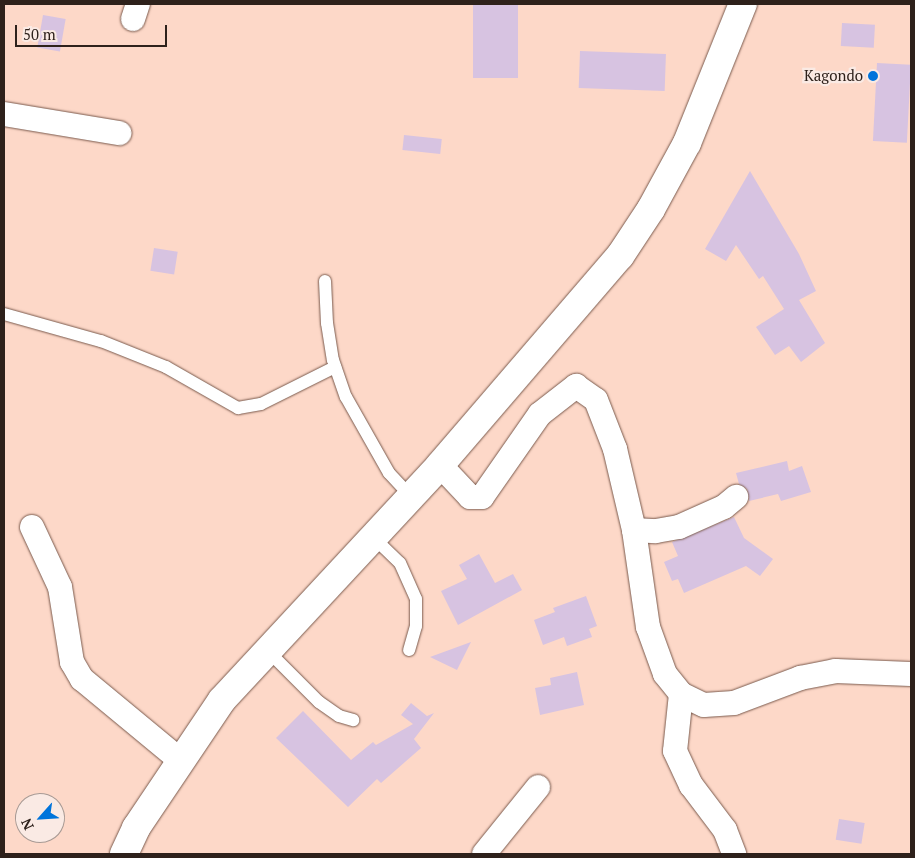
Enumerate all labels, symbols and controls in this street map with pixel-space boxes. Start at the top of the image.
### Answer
scale bar [18,15,170,47]
text: 50 m [23,24,56,44]
place label: Kagondo [804,67,863,85]
marker: Kagondo [867,70,879,82]
north arrow [15,793,65,843]
text: N [16,815,38,833]

